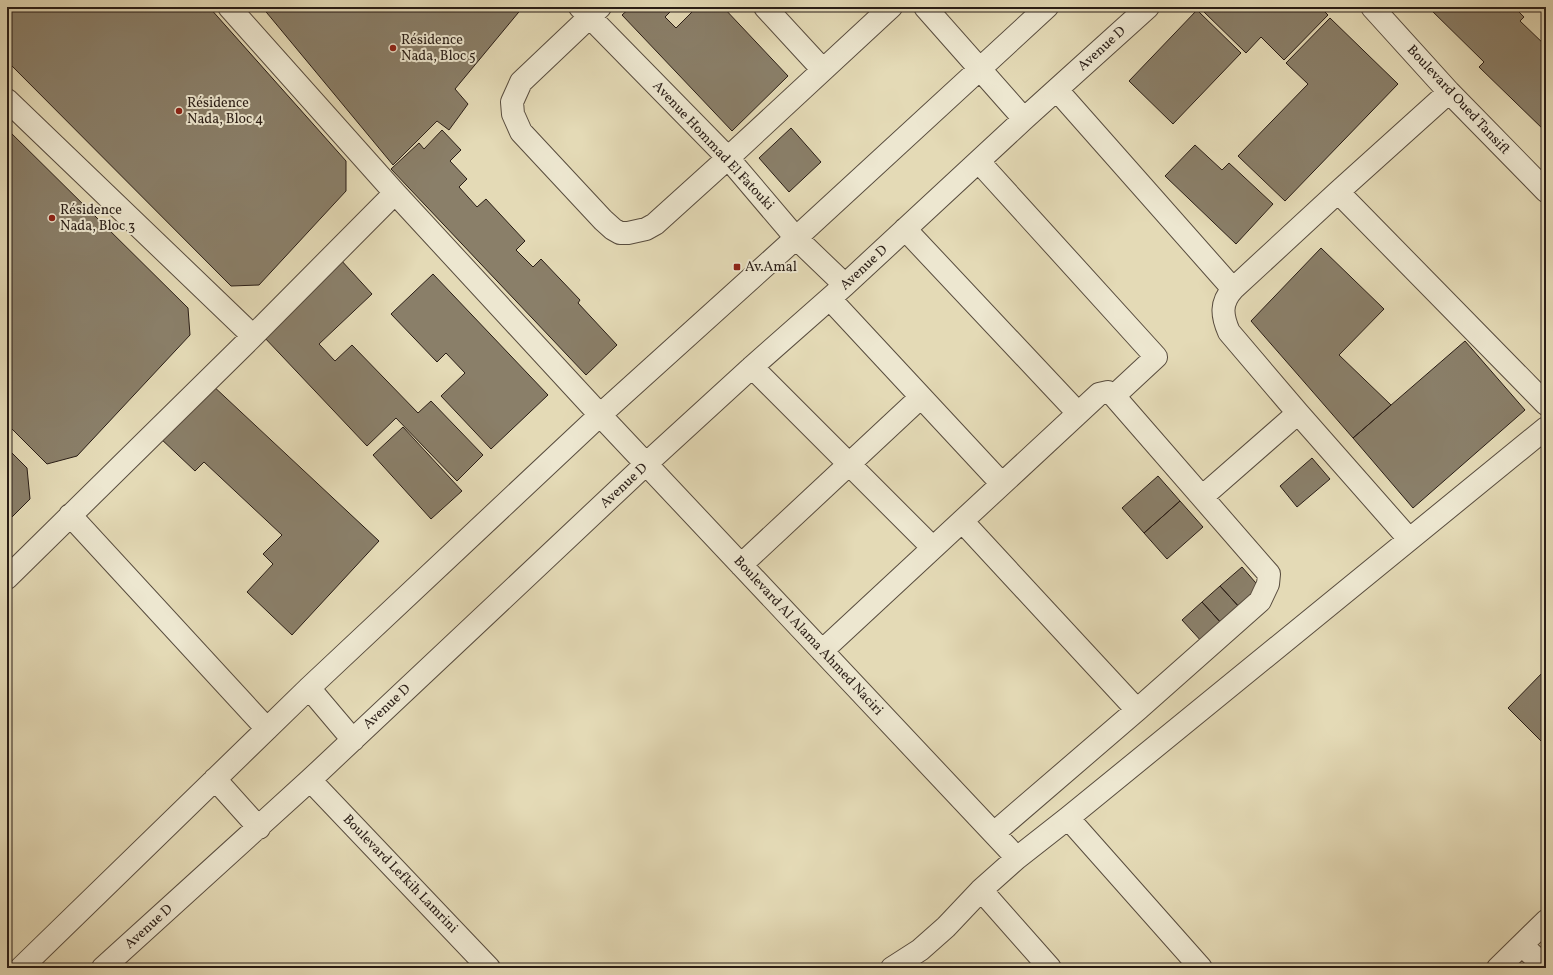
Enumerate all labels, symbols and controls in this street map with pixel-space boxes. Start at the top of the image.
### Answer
street label: Avenue D [1074,22,1130,76]
place label: Résidence Nada, Bloc 5 [401,31,476,66]
street label: Boulevard Oued Tansift [1402,41,1514,159]
marker: Résidence Nada, Bloc 5 [388,43,398,53]
street label: Avenue Hommad El Fatouki [648,77,778,215]
place label: Résidence Nada, Bloc 4 [187,94,263,129]
marker: Résidence Nada, Bloc 4 [174,106,184,116]
place label: Résidence Nada, Bloc 3 [60,201,135,236]
marker: Résidence Nada, Bloc 3 [47,213,57,223]
street label: Avenue D [836,241,892,295]
place label: Av.Amal [745,258,797,277]
marker: Av.Amal [732,262,742,272]
street label: Avenue D [596,459,652,513]
street label: Boulevard Al Alama Ahmed Naciri [729,552,887,720]
street label: Avenue D [359,680,415,734]
street label: Boulevard Lefkih Lamrini [338,810,462,938]
street label: Avenue D [121,900,177,954]

